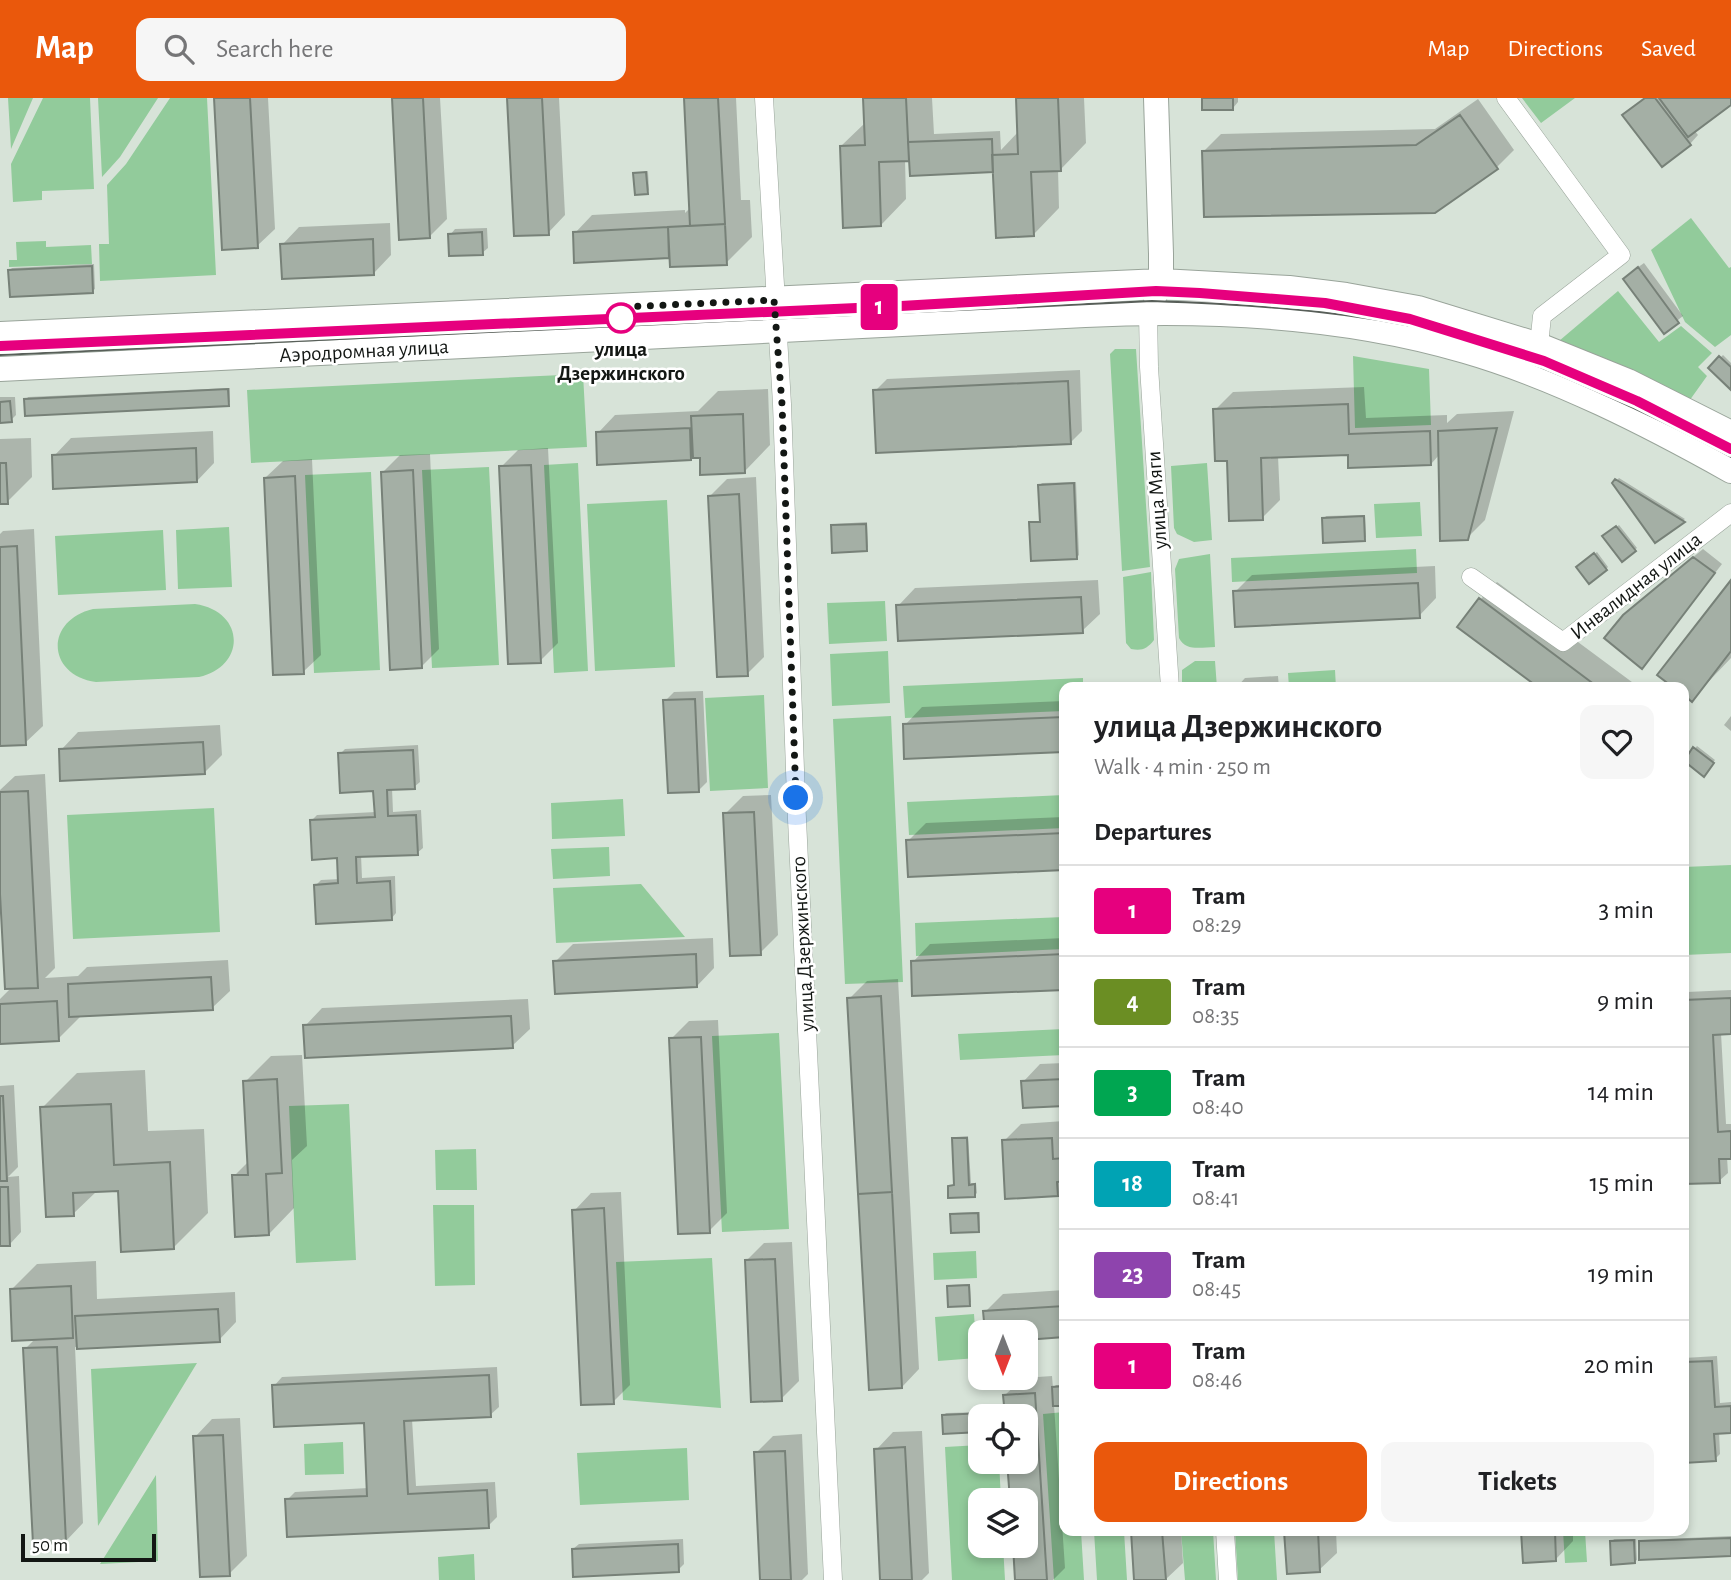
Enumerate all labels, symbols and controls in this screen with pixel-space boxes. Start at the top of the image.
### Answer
search box [136,18,626,81]
icon: search [160,30,198,68]
text: Map [35,32,94,65]
text: Search here [216,36,334,62]
text: Map [1427,37,1469,61]
text: Directions [1507,37,1603,61]
text: Saved [1641,37,1696,61]
line badge: 1 [856,284,902,330]
text: 1 [875,295,883,319]
marker: улица Дзержинского [606,303,636,333]
street label: Аэродромная улица [279,336,450,366]
place label: улица Дзержинского [557,339,685,384]
street label: улица Мяги [1143,450,1171,551]
street label: Инвалидная улица [1566,528,1706,644]
button: heart [1580,705,1654,779]
text: улица Дзержинского [1094,711,1382,744]
text: Walk · 4 min · 250 m [1094,756,1271,779]
your location [778,780,813,815]
text: Departures [1094,819,1212,845]
street label: улица Дзержинского [788,856,818,1033]
text: Tram [1192,883,1246,909]
text: 3 min [1598,897,1654,923]
text: 1 [1128,899,1137,923]
text: 08:29 [1192,914,1242,937]
text: Tram [1192,974,1246,1000]
text: 9 min [1597,988,1654,1014]
text: 4 [1126,990,1139,1014]
text: 08:35 [1192,1005,1239,1028]
text: Tram [1192,1065,1246,1091]
text: 14 min [1588,1079,1654,1105]
text: 3 [1127,1081,1138,1105]
text: 08:40 [1192,1096,1244,1119]
text: Tram [1192,1156,1246,1182]
text: 15 min [1589,1170,1654,1196]
text: 18 [1122,1172,1143,1196]
text: 08:41 [1192,1187,1239,1210]
text: Tram [1192,1247,1246,1273]
text: 19 min [1588,1261,1654,1287]
text: 23 [1122,1263,1143,1287]
text: 08:45 [1192,1278,1241,1301]
north arrow [968,1320,1038,1390]
map controls [968,1320,1038,1558]
text: Tram [1192,1338,1246,1364]
text: 20 min [1584,1352,1654,1378]
text: 1 [1128,1354,1137,1378]
text: 08:46 [1192,1369,1242,1392]
button: locate [968,1404,1038,1474]
button: Directions [1094,1442,1367,1522]
button: Tickets [1381,1442,1654,1522]
button: layers [968,1488,1038,1558]
scale bar [21,1531,156,1563]
text: 50 m [32,1536,68,1555]

